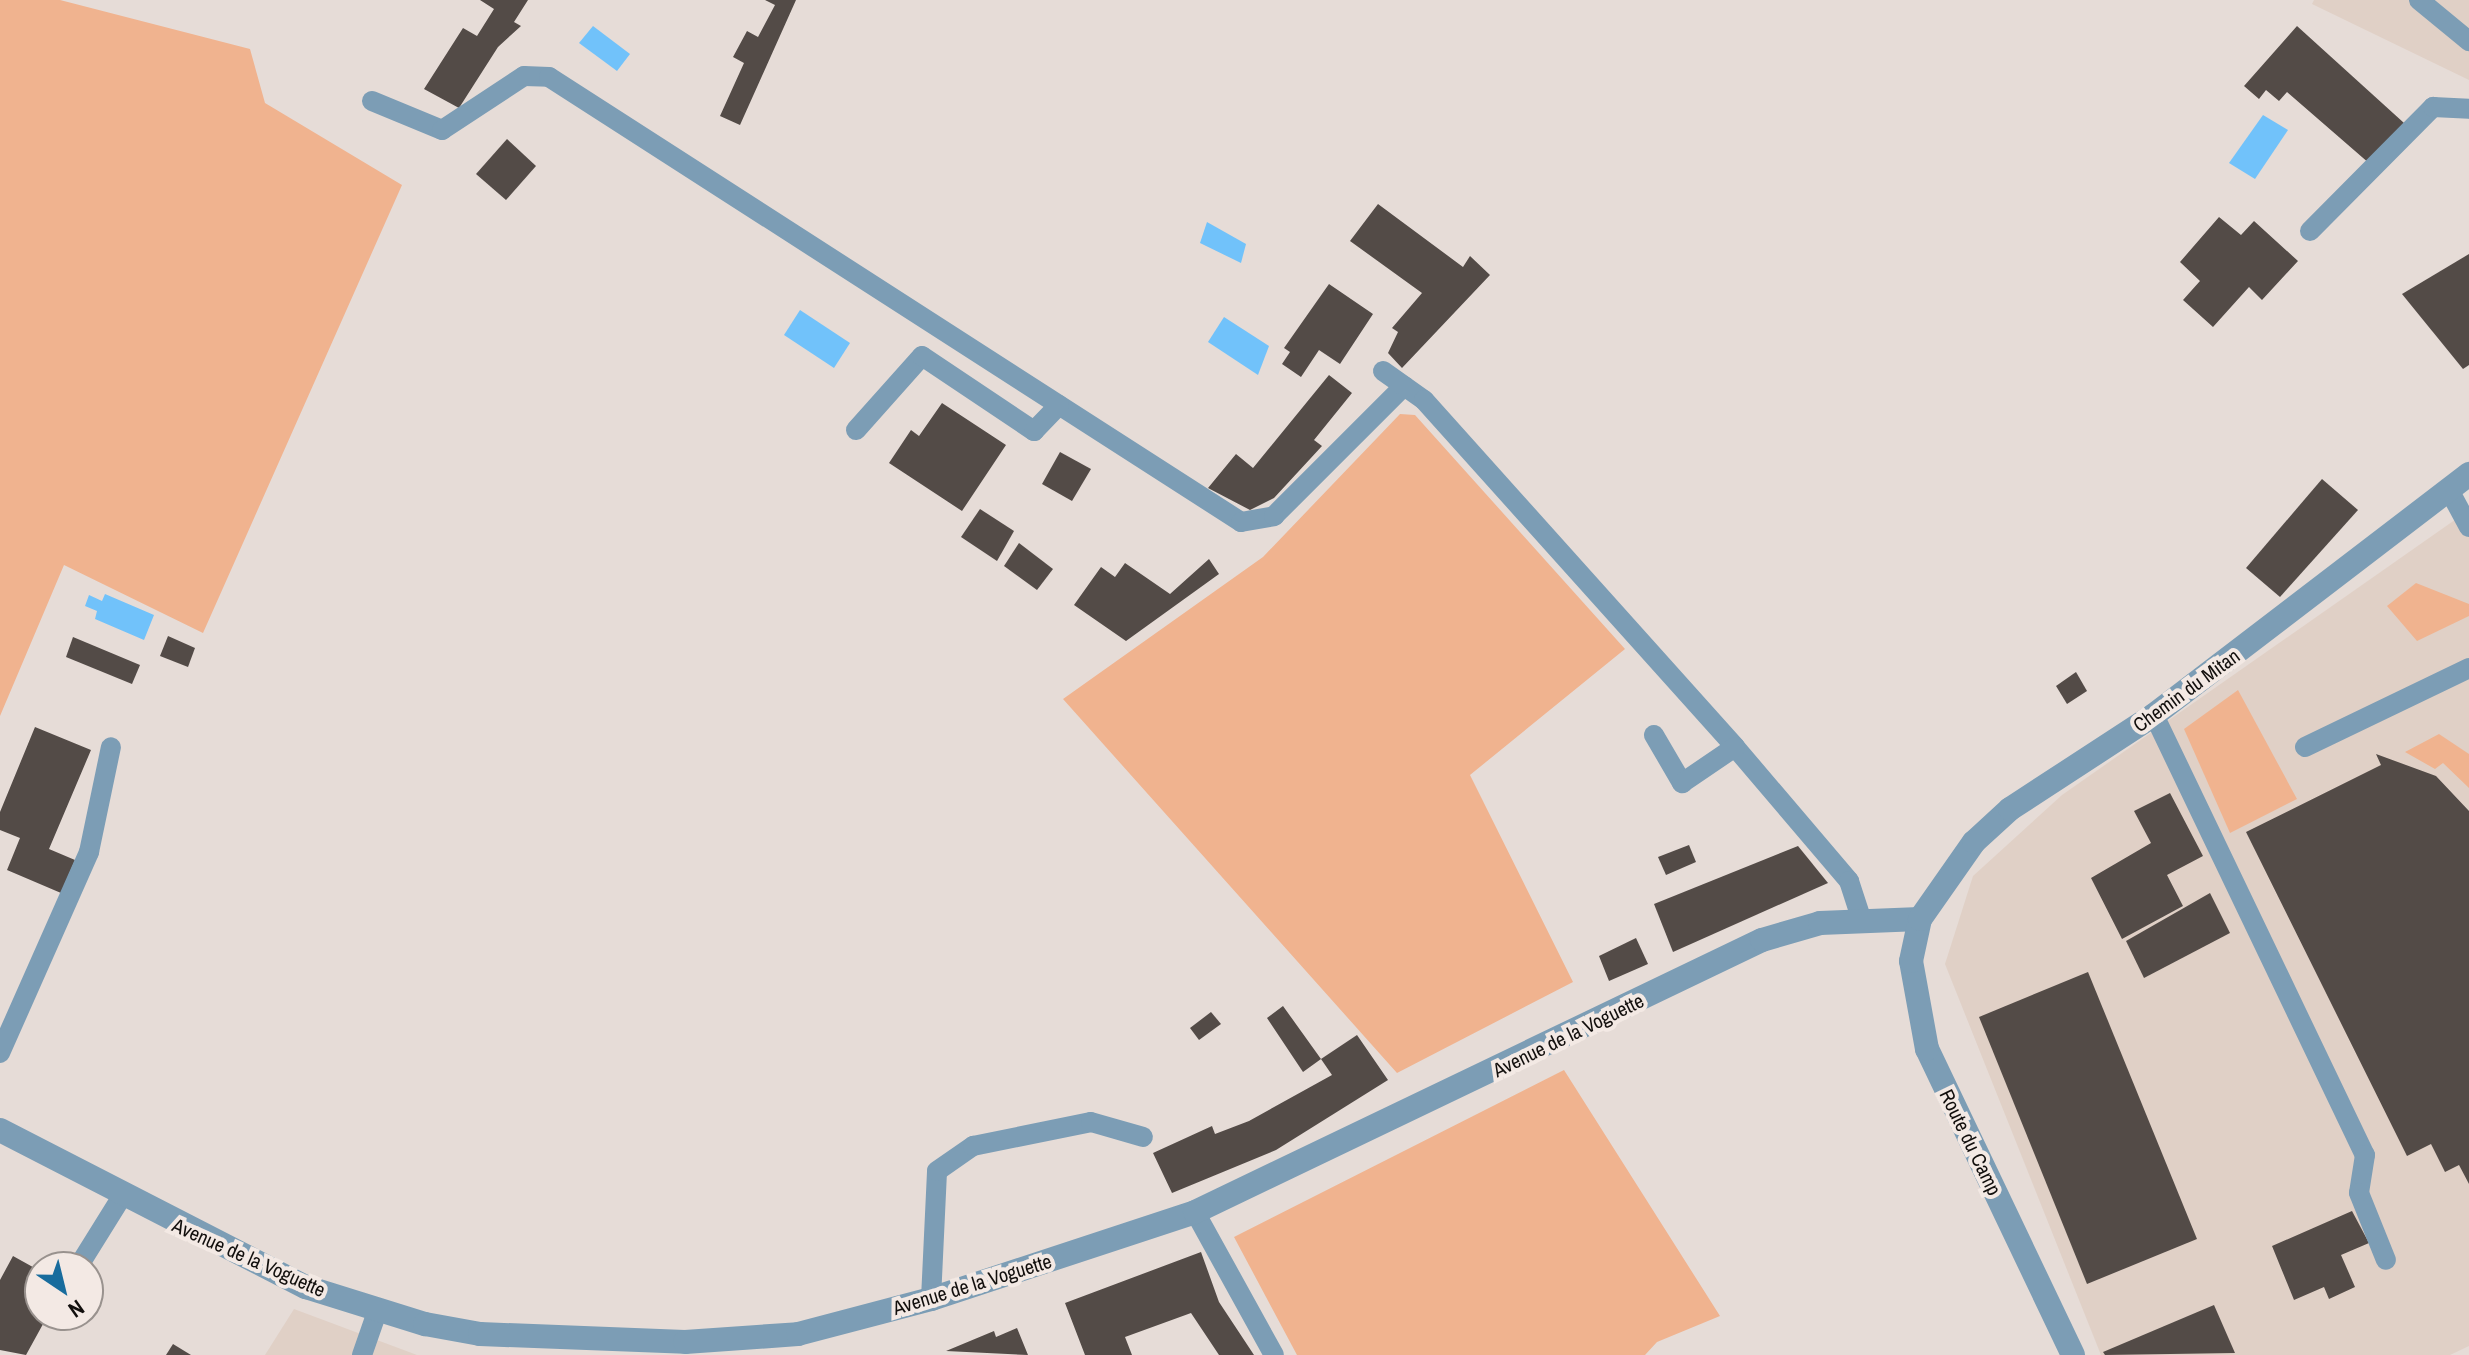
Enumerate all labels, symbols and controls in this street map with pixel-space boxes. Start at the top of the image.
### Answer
street label: Chemin du Mitan [2128,643,2244,737]
street label: Avenue de la Voguette [1489,988,1647,1082]
street label: Route du Camp [1935,1085,2007,1199]
street label: Avenue de la Voguette [169,1213,329,1301]
street label: Avenue de la Voguette [890,1248,1054,1320]
north arrow [24,1251,104,1331]
text: N [63,1293,91,1325]

